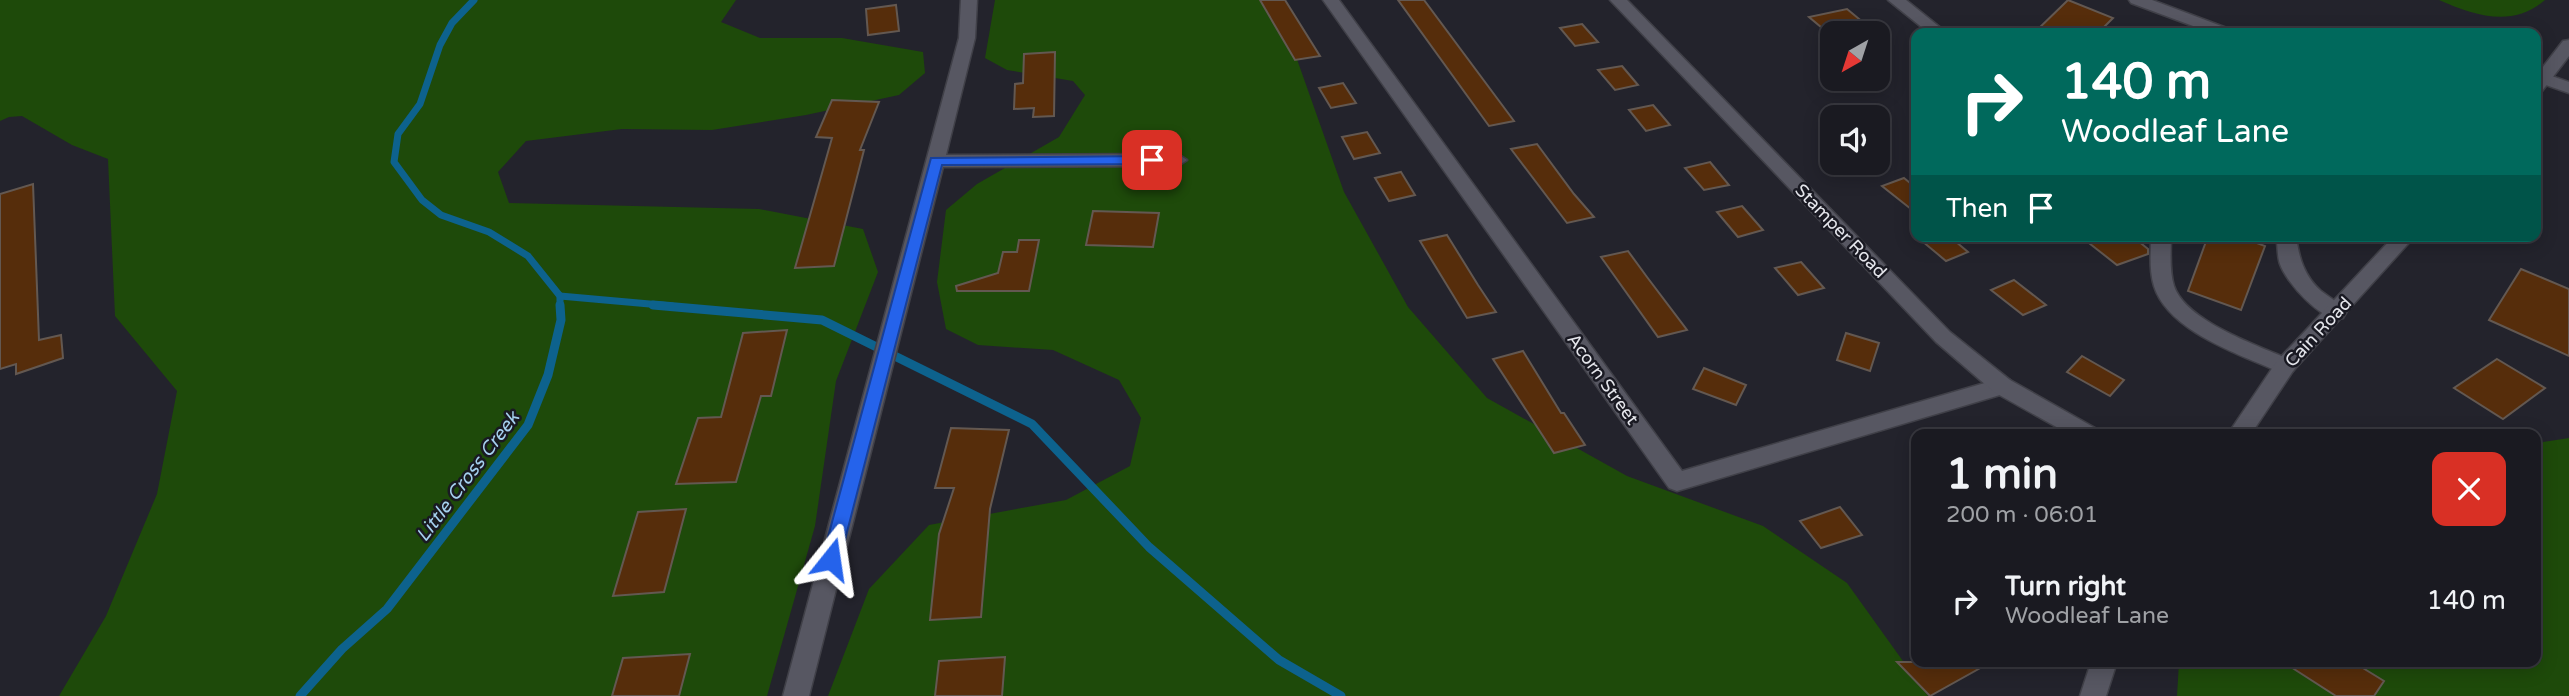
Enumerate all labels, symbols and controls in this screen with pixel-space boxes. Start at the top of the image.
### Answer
north arrow [1820,21,1890,91]
map controls [1820,21,1890,175]
text: 140 m [2061,53,2211,112]
icon: right [1946,56,2037,147]
button: sound [1820,105,1890,175]
text: Woodleaf Lane [2061,113,2289,151]
pin [1122,130,1182,190]
icon: arrive [1133,141,1171,179]
street label: Stamper Road [1791,179,1891,283]
icon: arrive [2022,189,2060,227]
text: Then [1946,193,2008,224]
street label: Cain Road [2280,292,2356,372]
street label: Acorn Street [1562,329,1644,429]
water label: Little Cross Creek [412,406,525,546]
text: 1 min [1946,449,2058,500]
button: close [2432,452,2506,526]
text: 200 m · 06:01 [1946,501,2098,529]
position arrow [794,522,868,596]
text: Turn right [2005,571,2126,602]
icon: right [1946,582,1984,620]
text: 140 m [2426,585,2506,616]
text: Woodleaf Lane [2005,602,2169,630]

